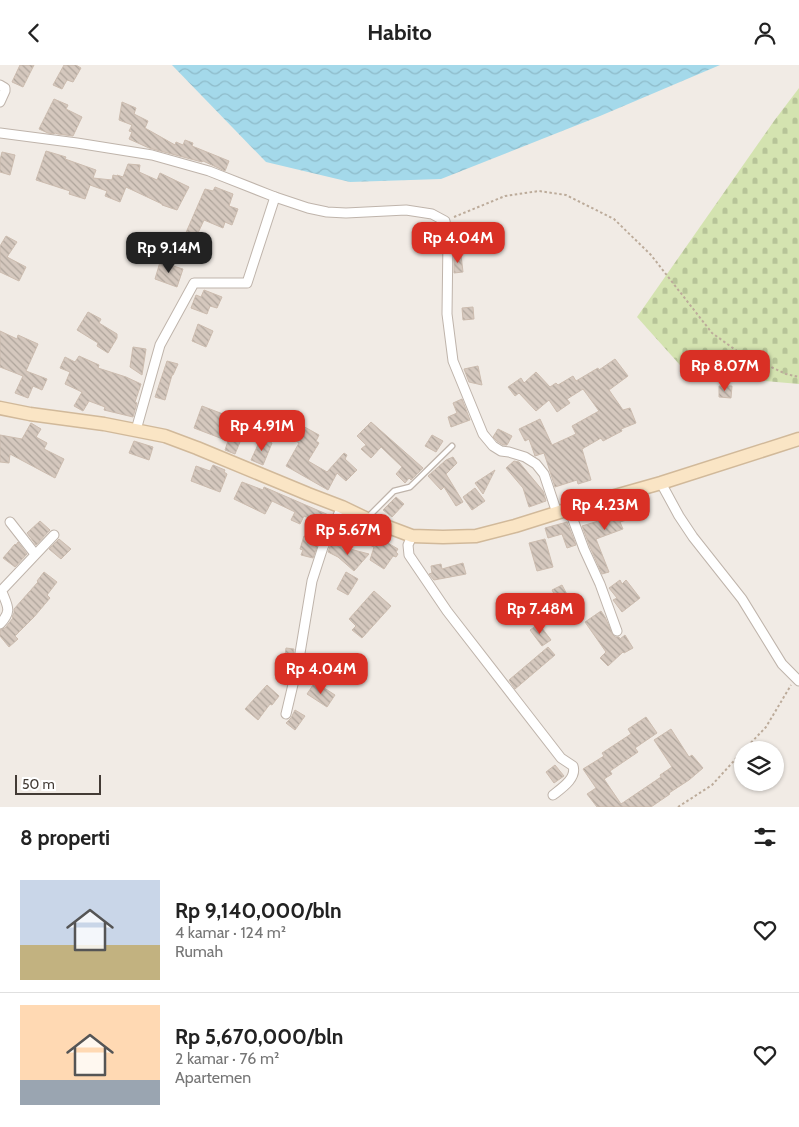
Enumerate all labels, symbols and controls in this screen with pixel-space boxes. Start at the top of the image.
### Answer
icon: back [20,19,48,47]
text: Habito [367,19,432,46]
icon: person [751,19,779,47]
pin: Rp 4.04M [406,221,510,264]
text: Rp 4.04M [423,228,493,247]
pin: Rp 9.14M [117,231,221,274]
text: Rp 9.14M [137,238,201,257]
pin: Rp 8.07M [673,349,777,392]
text: Rp 8.07M [691,356,759,375]
pin: Rp 4.91M [210,409,314,452]
text: Rp 4.91M [230,416,294,435]
pin: Rp 4.23M [553,489,657,531]
text: Rp 4.23M [572,495,638,514]
pin: Rp 5.67M [296,513,400,556]
text: Rp 5.67M [316,520,380,539]
pin: Rp 7.48M [488,593,592,635]
text: Rp 7.48M [507,599,573,618]
pin: Rp 4.04M [269,653,373,695]
text: Rp 4.04M [286,659,356,678]
map controls [734,741,784,791]
button: layers [734,741,784,791]
scale bar [15,772,101,795]
text: 50 m [22,775,55,793]
icon: filters [751,823,779,851]
text: 8 properti [20,825,110,850]
text: Rp 9,140,000/bln [175,898,342,923]
icon: home [60,900,120,960]
icon: heart [751,916,779,944]
text: 4 kamar · 124 m² [175,923,286,942]
text: Rumah [175,942,223,961]
text: Rp 5,670,000/bln [175,1024,343,1049]
icon: home [60,1025,120,1085]
icon: heart [751,1041,779,1069]
text: 2 kamar · 76 m² [175,1049,279,1068]
text: Apartemen [175,1068,251,1087]

